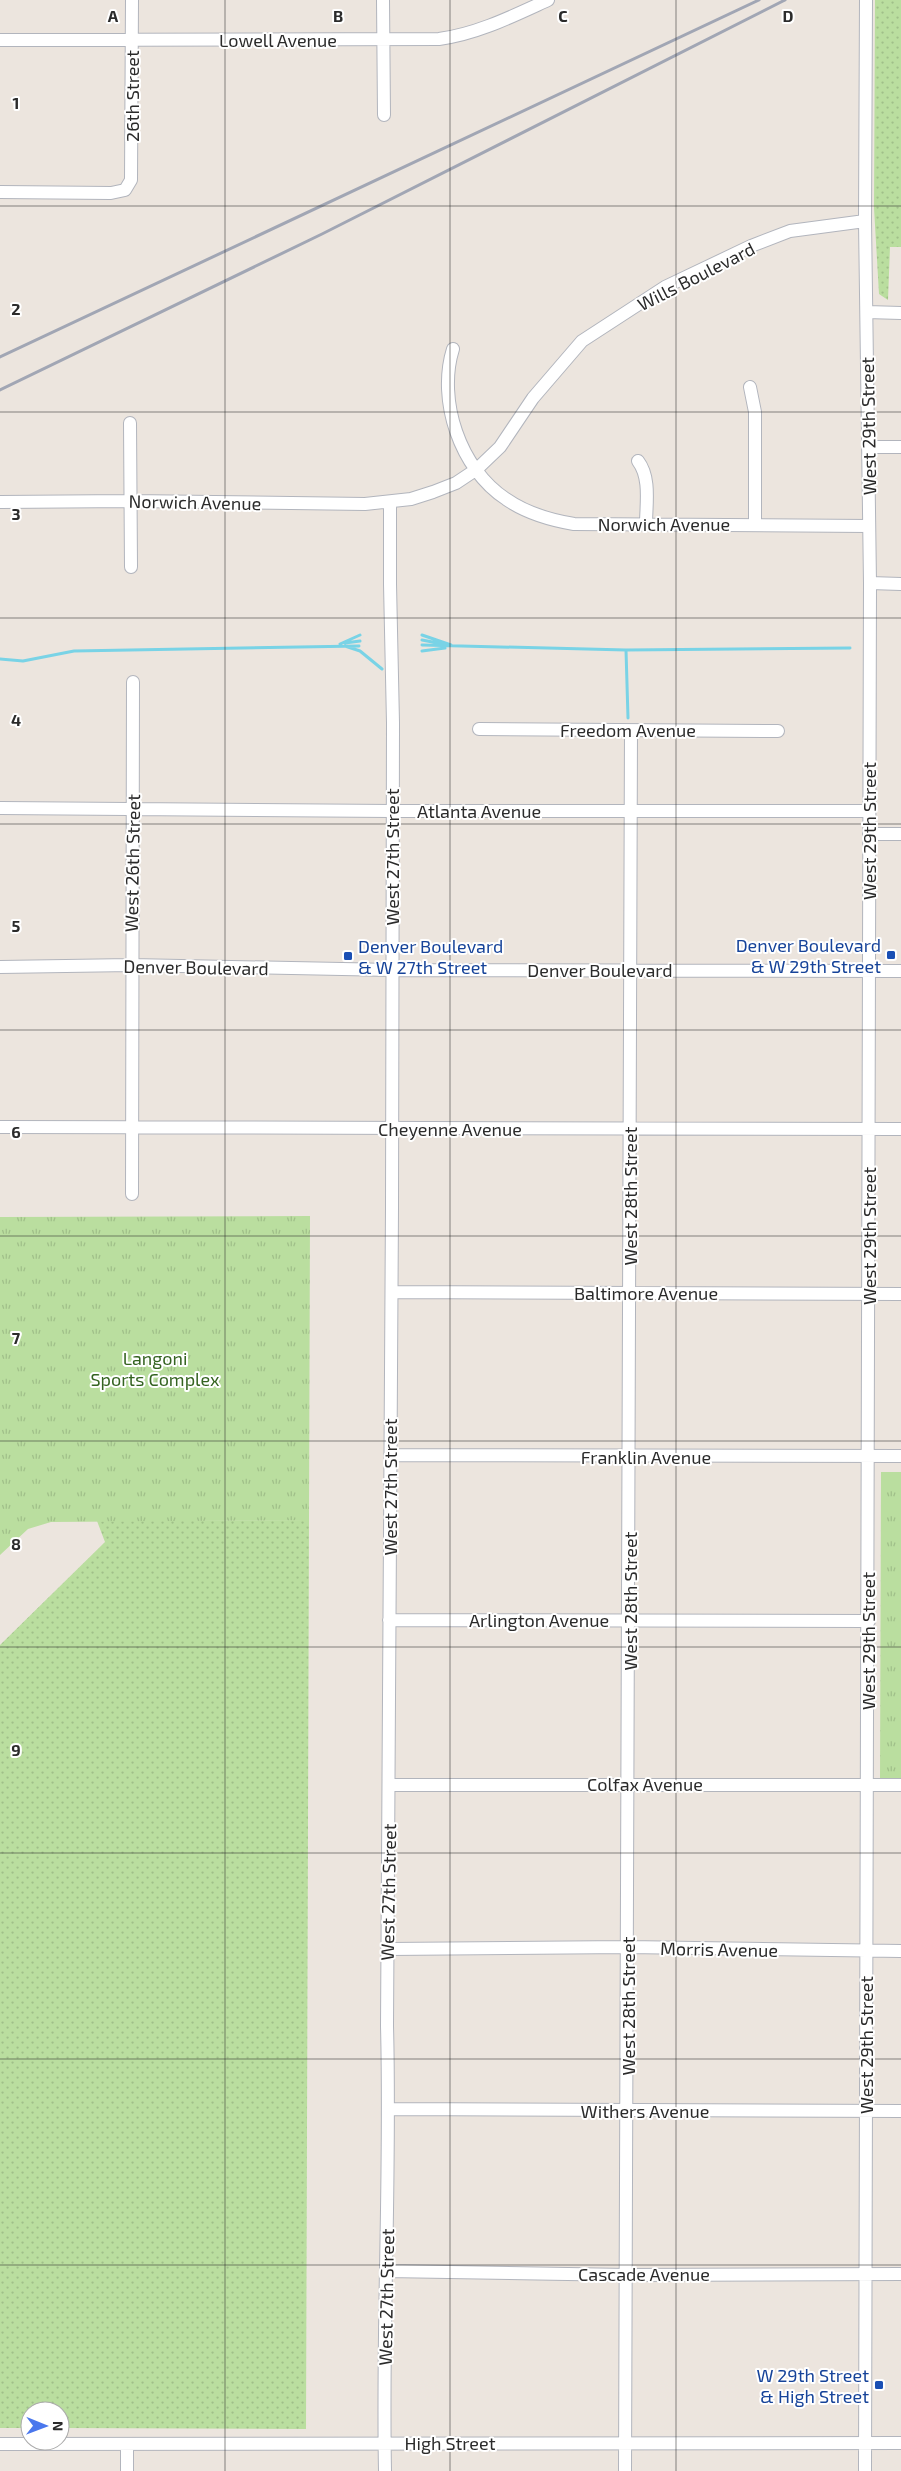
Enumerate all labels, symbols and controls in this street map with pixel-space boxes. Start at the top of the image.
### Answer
text: A [108,6,119,25]
text: B [333,6,343,25]
text: C [558,6,568,25]
text: D [783,6,794,25]
street label: Lowell Avenue [219,29,337,51]
street label: 26th Street [121,50,143,142]
text: 1 [13,93,19,112]
street label: Wills Boulevard [634,237,758,315]
text: 2 [11,299,21,318]
street label: West 29th Street [856,357,880,495]
street label: Norwich Avenue [129,490,261,514]
text: 3 [11,504,21,523]
street label: Norwich Avenue [598,513,730,535]
text: 4 [11,710,21,729]
street label: Freedom Avenue [560,719,696,741]
street label: West 29th Street [858,762,880,900]
street label: West 27th Street [381,788,403,926]
street label: West 26th Street [120,794,144,932]
street label: Atlanta Avenue [417,800,541,822]
text: 5 [12,916,21,935]
place label: Denver Boulevard & W 29th Street [736,934,881,977]
place label: Denver Boulevard & W 27th Street [358,935,503,978]
marker: Denver Boulevard & W 29th Street [885,949,897,961]
marker: Denver Boulevard & W 27th Street [342,950,354,962]
street label: Denver Boulevard [123,955,269,979]
street label: Denver Boulevard [527,959,673,981]
street label: Cheyenne Avenue [378,1118,522,1140]
text: 6 [11,1122,21,1141]
street label: West 28th Street [619,1126,641,1265]
street label: West 29th Street [858,1167,880,1305]
street label: Baltimore Avenue [574,1282,718,1304]
text: 7 [12,1328,21,1347]
park label: Langoni Sports Complex [90,1347,220,1390]
street label: West 27th Street [379,1418,401,1556]
street label: Franklin Avenue [581,1446,711,1468]
street label: West 28th Street [619,1531,641,1670]
text: 8 [11,1534,21,1553]
street label: West 29th Street [857,1572,879,1710]
street label: Arlington Avenue [469,1609,609,1631]
text: 9 [11,1740,21,1759]
street label: Colfax Avenue [587,1773,703,1795]
street label: West 27th Street [376,1823,400,1961]
street label: West 28th Street [617,1936,639,2075]
street label: Morris Avenue [660,1937,778,1961]
street label: West 29th Street [855,1976,877,2114]
street label: Withers Avenue [581,2100,709,2122]
street label: West 27th Street [374,2228,398,2366]
street label: Cascade Avenue [578,2263,710,2285]
place label: W 29th Street & High Street [756,2364,869,2407]
marker: W 29th Street & High Street [873,2379,885,2391]
north arrow [20,2401,70,2451]
text: N [50,2421,67,2431]
street label: High Street [404,2432,496,2454]

